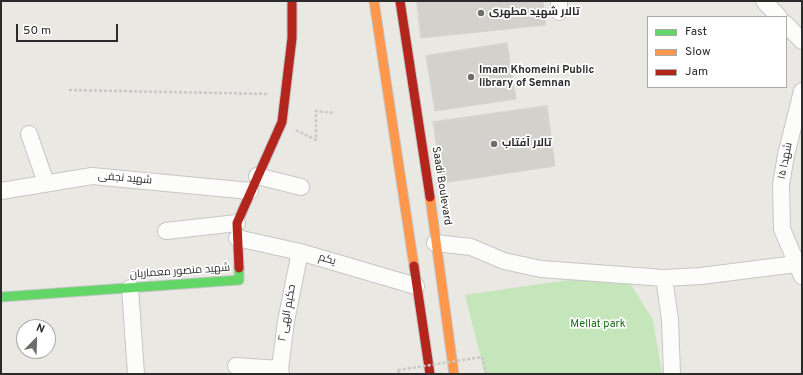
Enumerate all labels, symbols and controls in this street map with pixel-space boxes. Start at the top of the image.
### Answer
place label: تالار شهید مطهری [489,6,580,20]
marker: تالار شهید مطهری [476,8,486,18]
scale bar [18,16,120,42]
legend [647,16,787,88]
text: 50 m [23,23,51,39]
text: Fast [685,24,707,40]
text: Slow [685,44,711,60]
place label: Imam Khomeini Public library of Semnan [479,64,594,90]
text: Jam [685,64,708,80]
marker: Imam Khomeini Public library of Semnan [466,72,476,82]
place label: تالار آفتاب [502,137,552,151]
marker: تالار آفتاب [489,139,499,149]
street label: شهدا ۱۵ [776,141,796,181]
street label: Saadi Boulevard [428,146,454,226]
street label: شهید نجفی [97,170,153,188]
street label: یکم [317,251,337,269]
street label: شهید منصور معماریان [129,262,231,282]
street label: حکیم الهی ۲ [276,283,300,343]
park label: Mellat park [570,318,626,332]
north arrow [16,319,56,359]
text: N [34,321,47,337]

